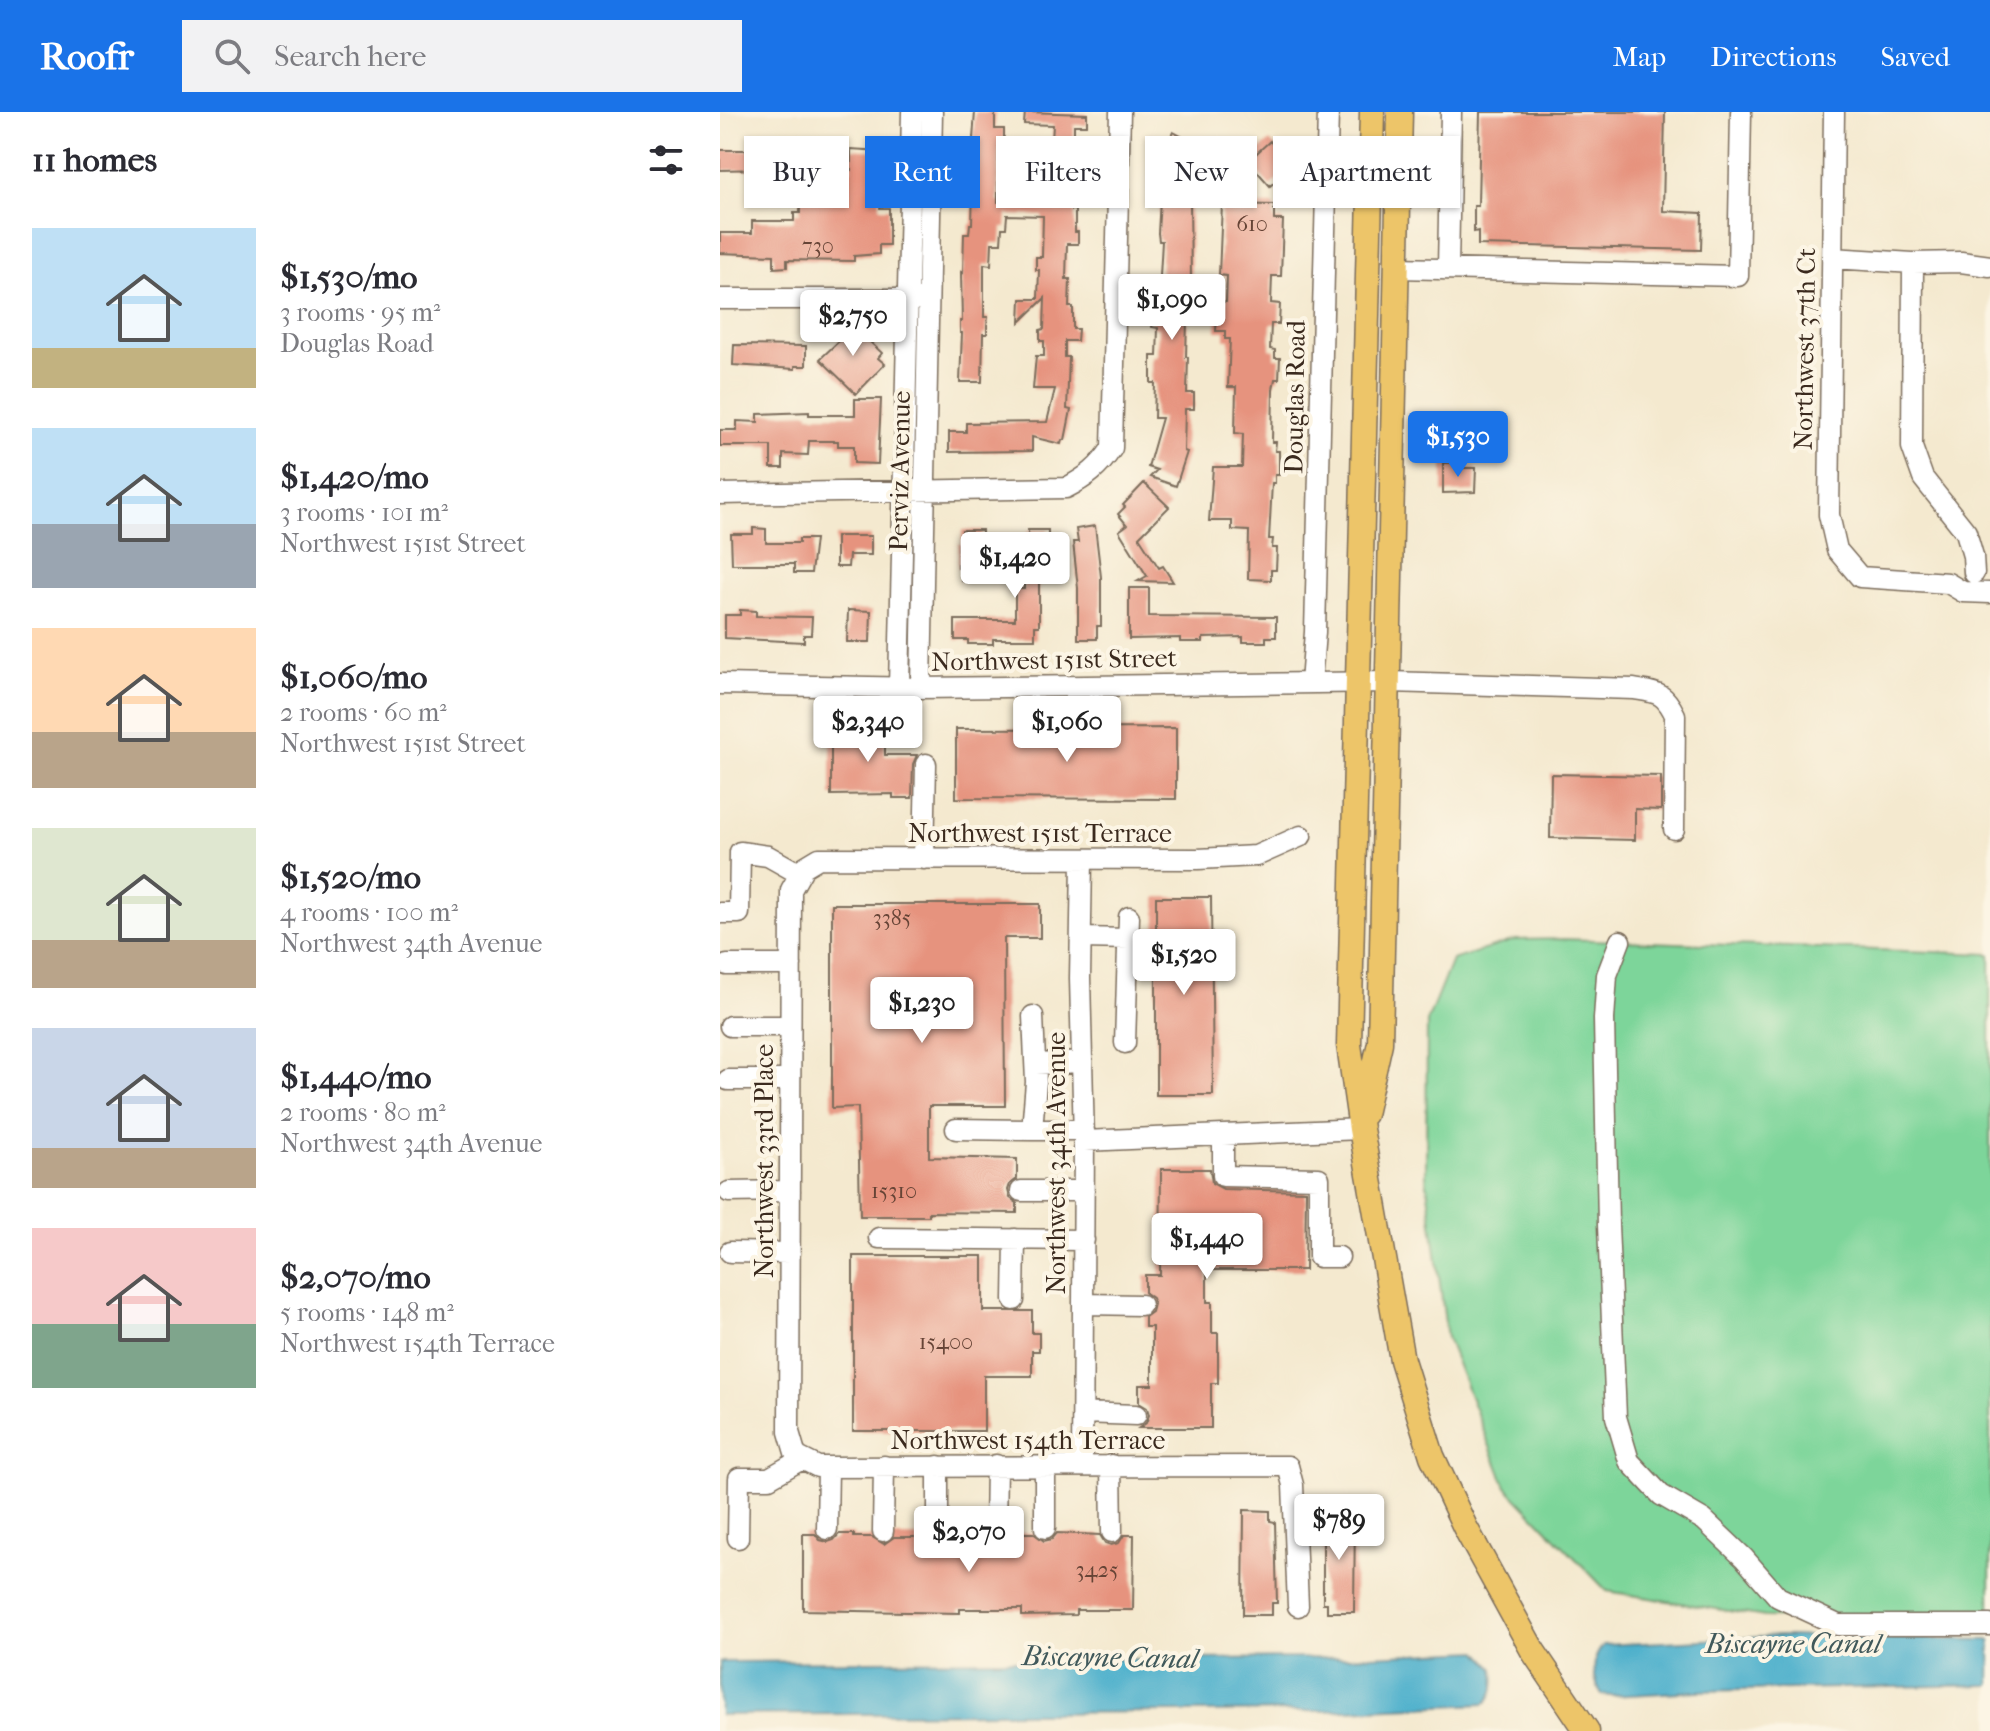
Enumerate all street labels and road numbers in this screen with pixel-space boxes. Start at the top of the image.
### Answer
street label: Northwest 37th Ct [1788,247,1822,450]
street label: Douglas Road [1278,319,1312,474]
street label: Perviz Avenue [883,390,917,552]
street label: Northwest 151st Street [931,642,1178,678]
street label: Northwest 151st Terrace [908,818,1172,849]
street label: Northwest 34th Avenue [1041,1032,1072,1294]
street label: Northwest 33rd Place [749,1044,780,1278]
street label: Northwest 154th Terrace [891,1425,1166,1456]

